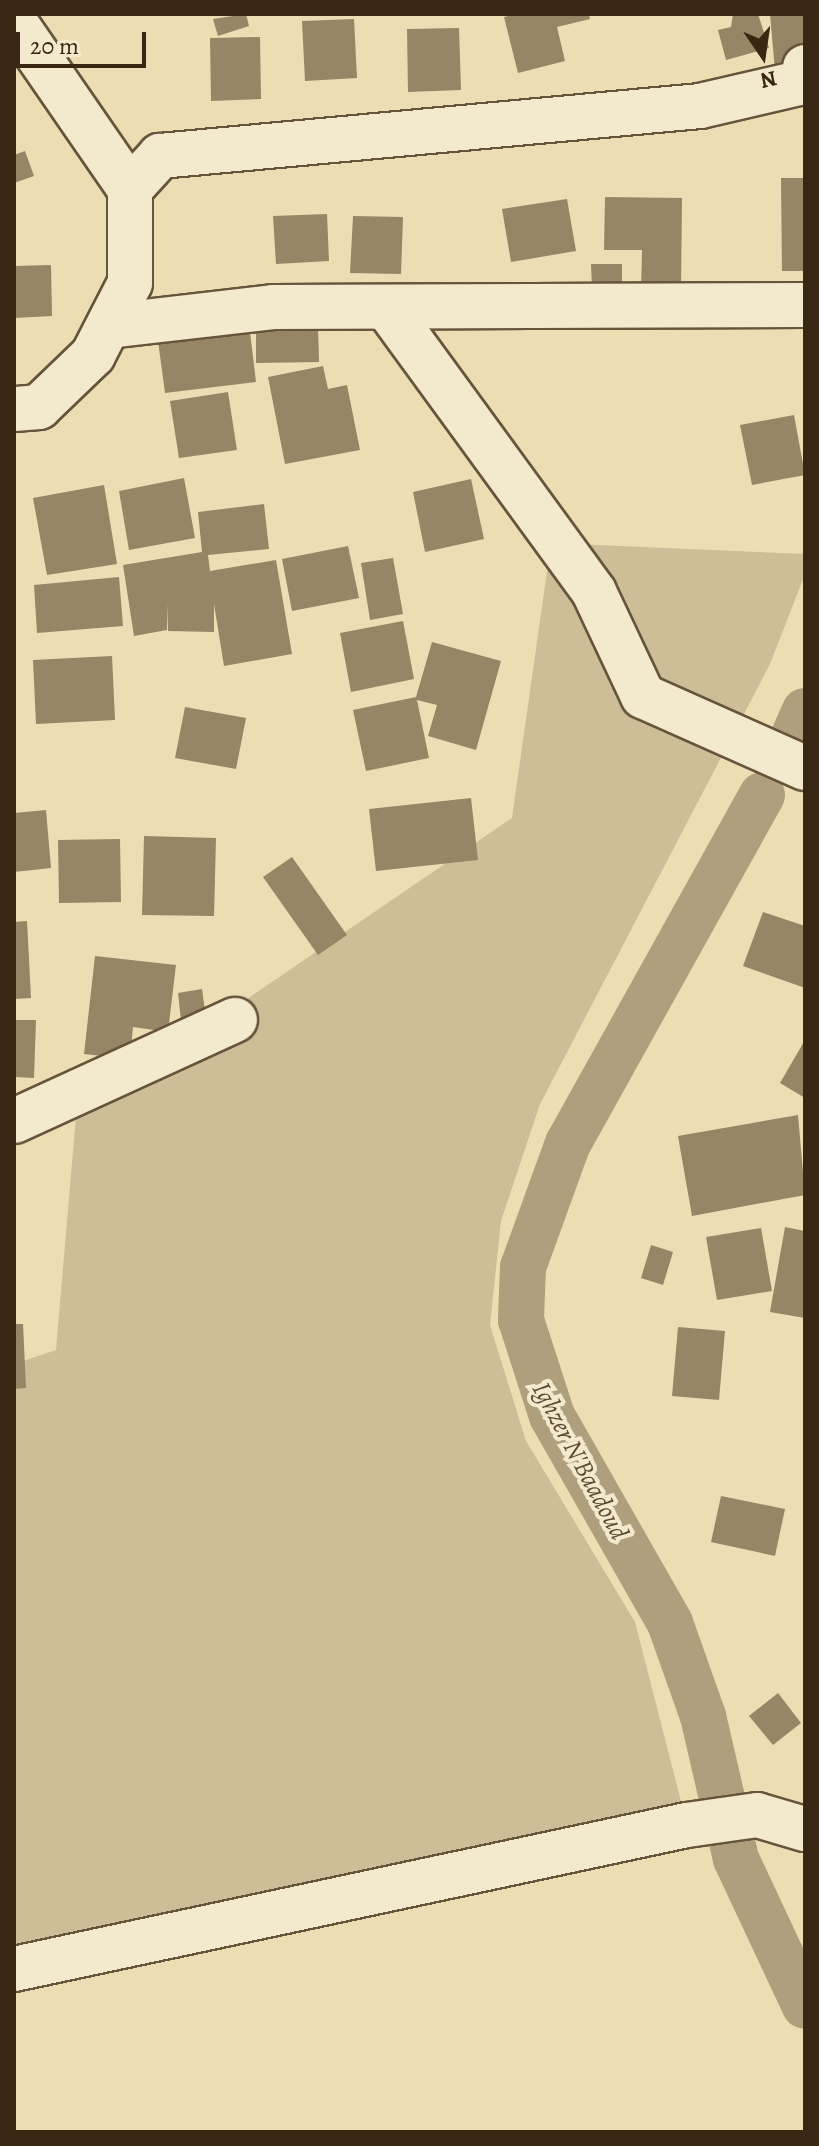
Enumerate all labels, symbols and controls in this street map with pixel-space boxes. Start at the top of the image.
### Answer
scale bar [20,16,150,66]
north arrow [723,16,803,96]
text: 20 m [30,30,79,62]
text: N [757,63,780,96]
water label: Ighzer N'Baadoud [525,1377,635,1545]

